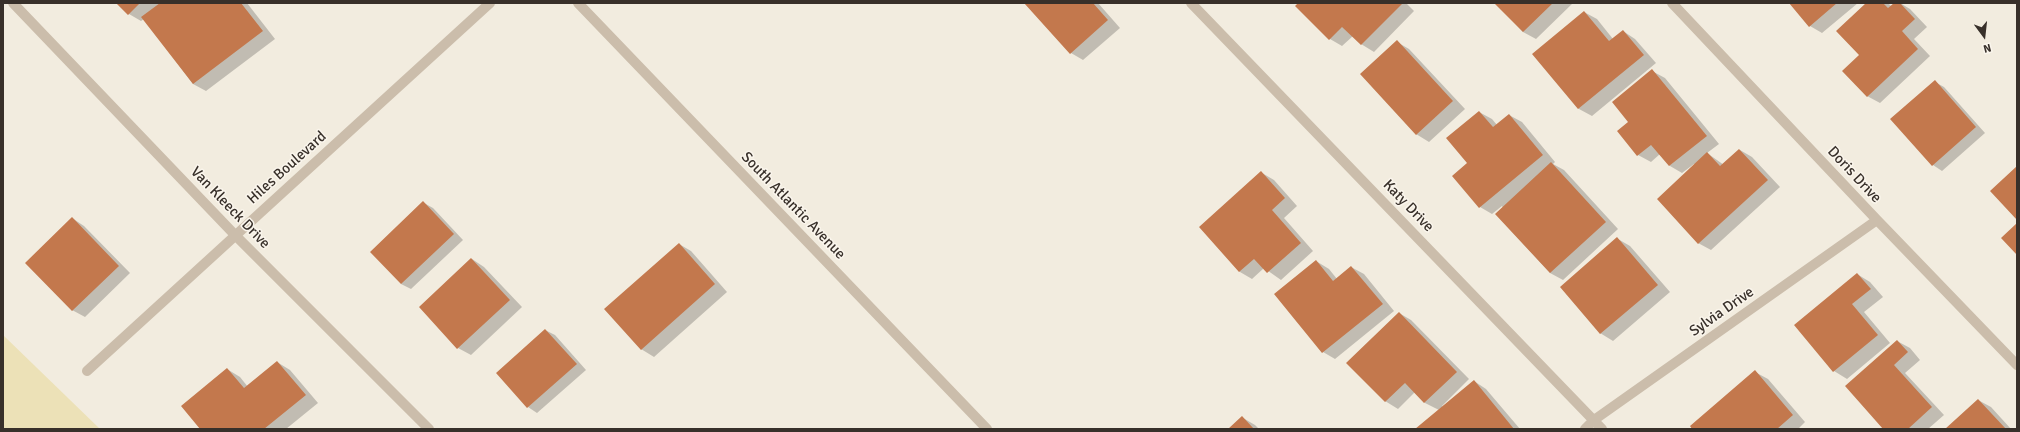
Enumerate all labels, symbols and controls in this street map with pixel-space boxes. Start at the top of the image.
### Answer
north arrow [1964,16,2004,56]
text: N [1982,41,1993,55]
street label: Hiles Boulevard [244,128,330,208]
street label: Doris Drive [1823,143,1885,207]
street label: South Atlantic Avenue [737,149,849,263]
street label: Van Kleeck Drive [186,163,274,253]
street label: Katy Drive [1379,176,1437,236]
street label: Sylvia Drive [1686,283,1758,341]

